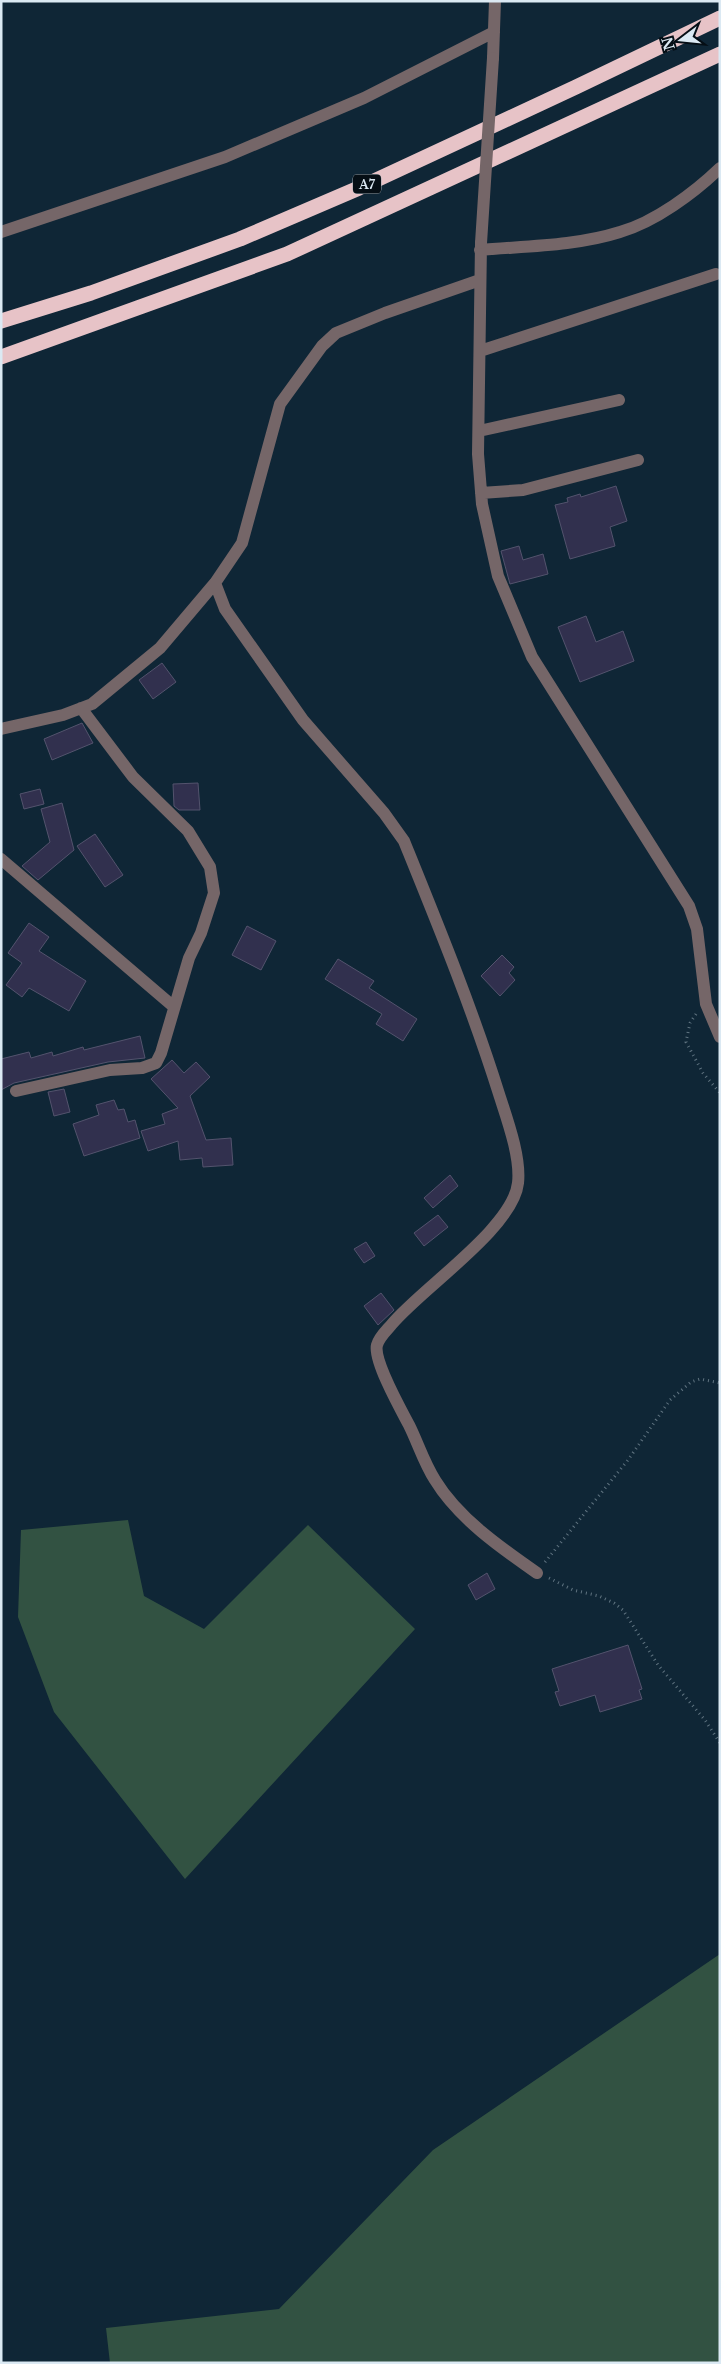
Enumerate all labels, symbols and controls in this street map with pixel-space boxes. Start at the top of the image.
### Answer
north arrow [656,15,706,65]
text: N [658,35,679,52]
road number: A7 [353,174,381,193]

